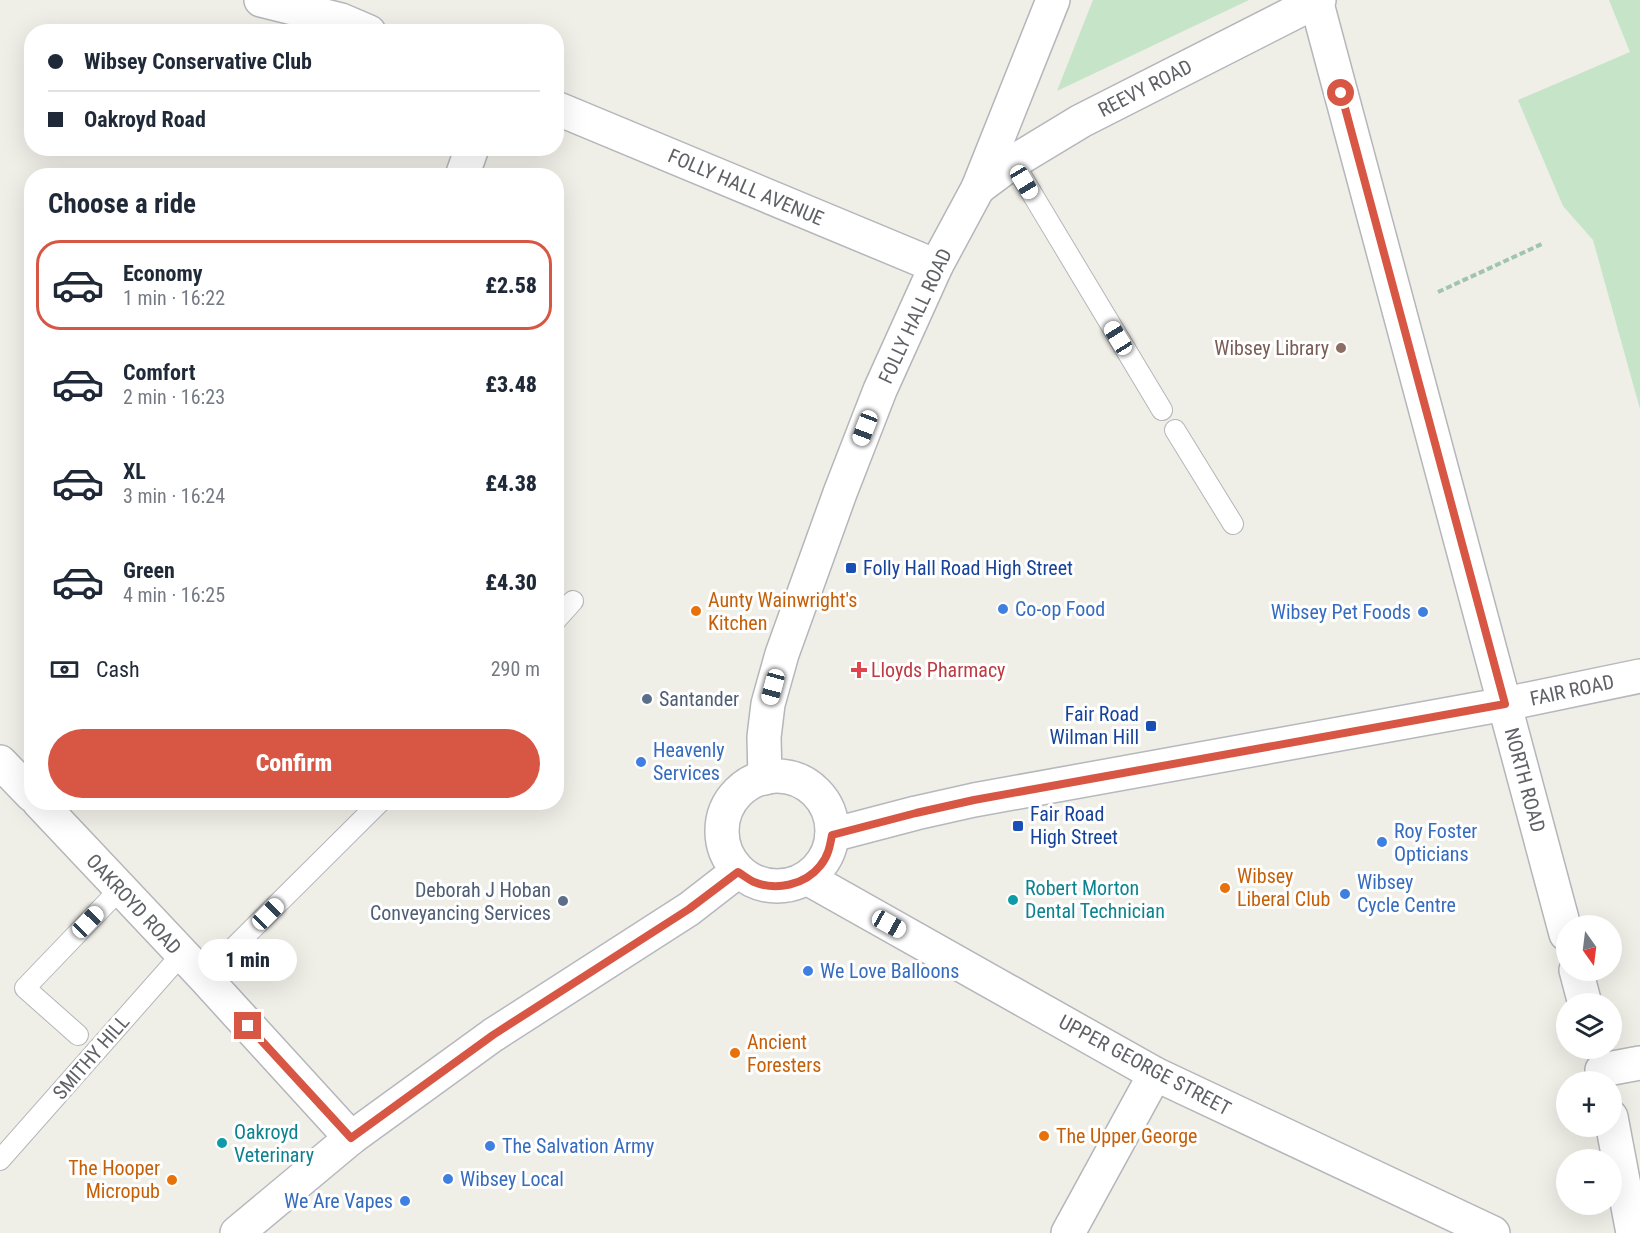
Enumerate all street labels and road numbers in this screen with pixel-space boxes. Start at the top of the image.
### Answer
street label: REEVY ROAD [1094,54,1196,122]
street label: FOLLY HALL AVENUE [665,143,827,231]
street label: FOLLY HALL ROAD [873,245,957,387]
street label: FAIR ROAD [1528,669,1616,711]
street label: NORTH ROAD [1500,725,1550,835]
street label: OAKROYD ROAD [81,849,187,959]
street label: SMITHY HILL [48,1010,134,1104]
street label: UPPER GEORGE STREET [1055,1010,1235,1120]

